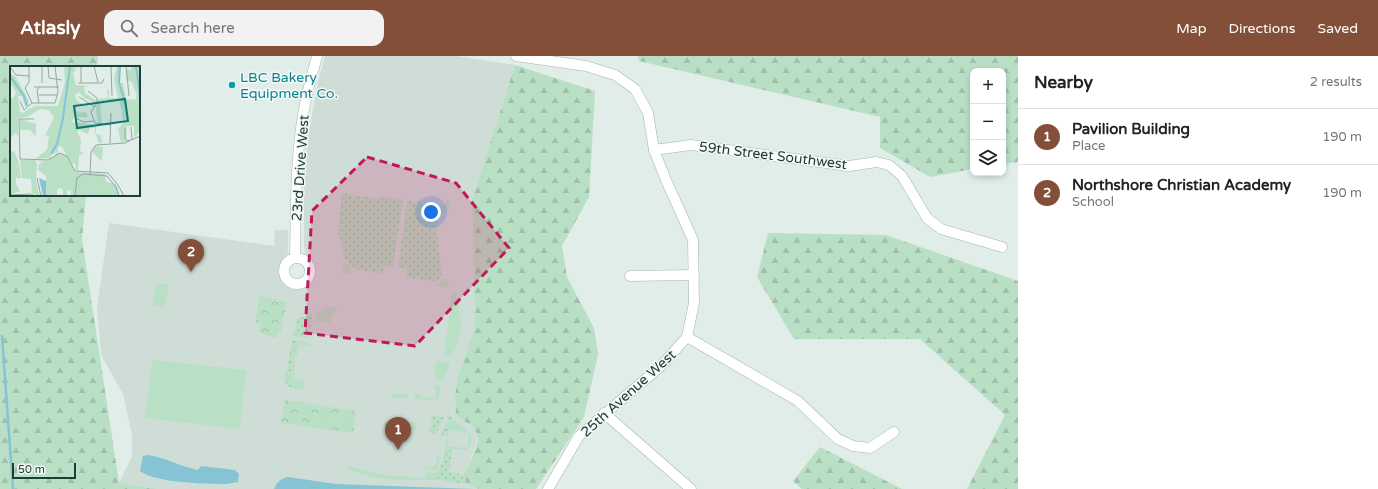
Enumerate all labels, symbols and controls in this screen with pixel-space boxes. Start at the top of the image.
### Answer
search box [104,10,384,46]
text: Atlasly [20,17,80,39]
icon: search [118,17,140,39]
text: Search here [150,19,235,37]
text: Map [1176,20,1207,37]
text: Directions [1229,20,1296,37]
text: Saved [1318,20,1358,37]
inset map [10,66,140,196]
map controls [970,68,1006,176]
button: + [970,68,1006,104]
place label: LBC Bakery Equipment Co. [240,69,338,102]
text: Nearby [1034,72,1093,93]
text: 2 results [1310,74,1362,90]
marker: LBC Bakery Equipment Co. [227,80,237,90]
button: − [970,104,1006,140]
street label: 23rd Drive West [288,114,313,222]
text: Pavilion Building [1072,120,1190,138]
text: 1 [1043,129,1051,145]
text: 190 m [1322,129,1362,145]
street label: 59th Street Southwest [698,138,849,173]
text: Place [1072,138,1105,154]
button: layers [970,140,1006,176]
text: Northshore Christian Academy [1072,176,1291,194]
text: 2 [1043,185,1051,201]
text: 190 m [1322,185,1362,201]
text: School [1072,194,1114,210]
your location [421,202,441,222]
pin: 2 [178,239,204,272]
street label: 25th Avenue West [577,346,680,441]
pin: 1 [385,417,411,450]
scale bar [12,461,76,480]
text: 50 m [18,463,45,476]

